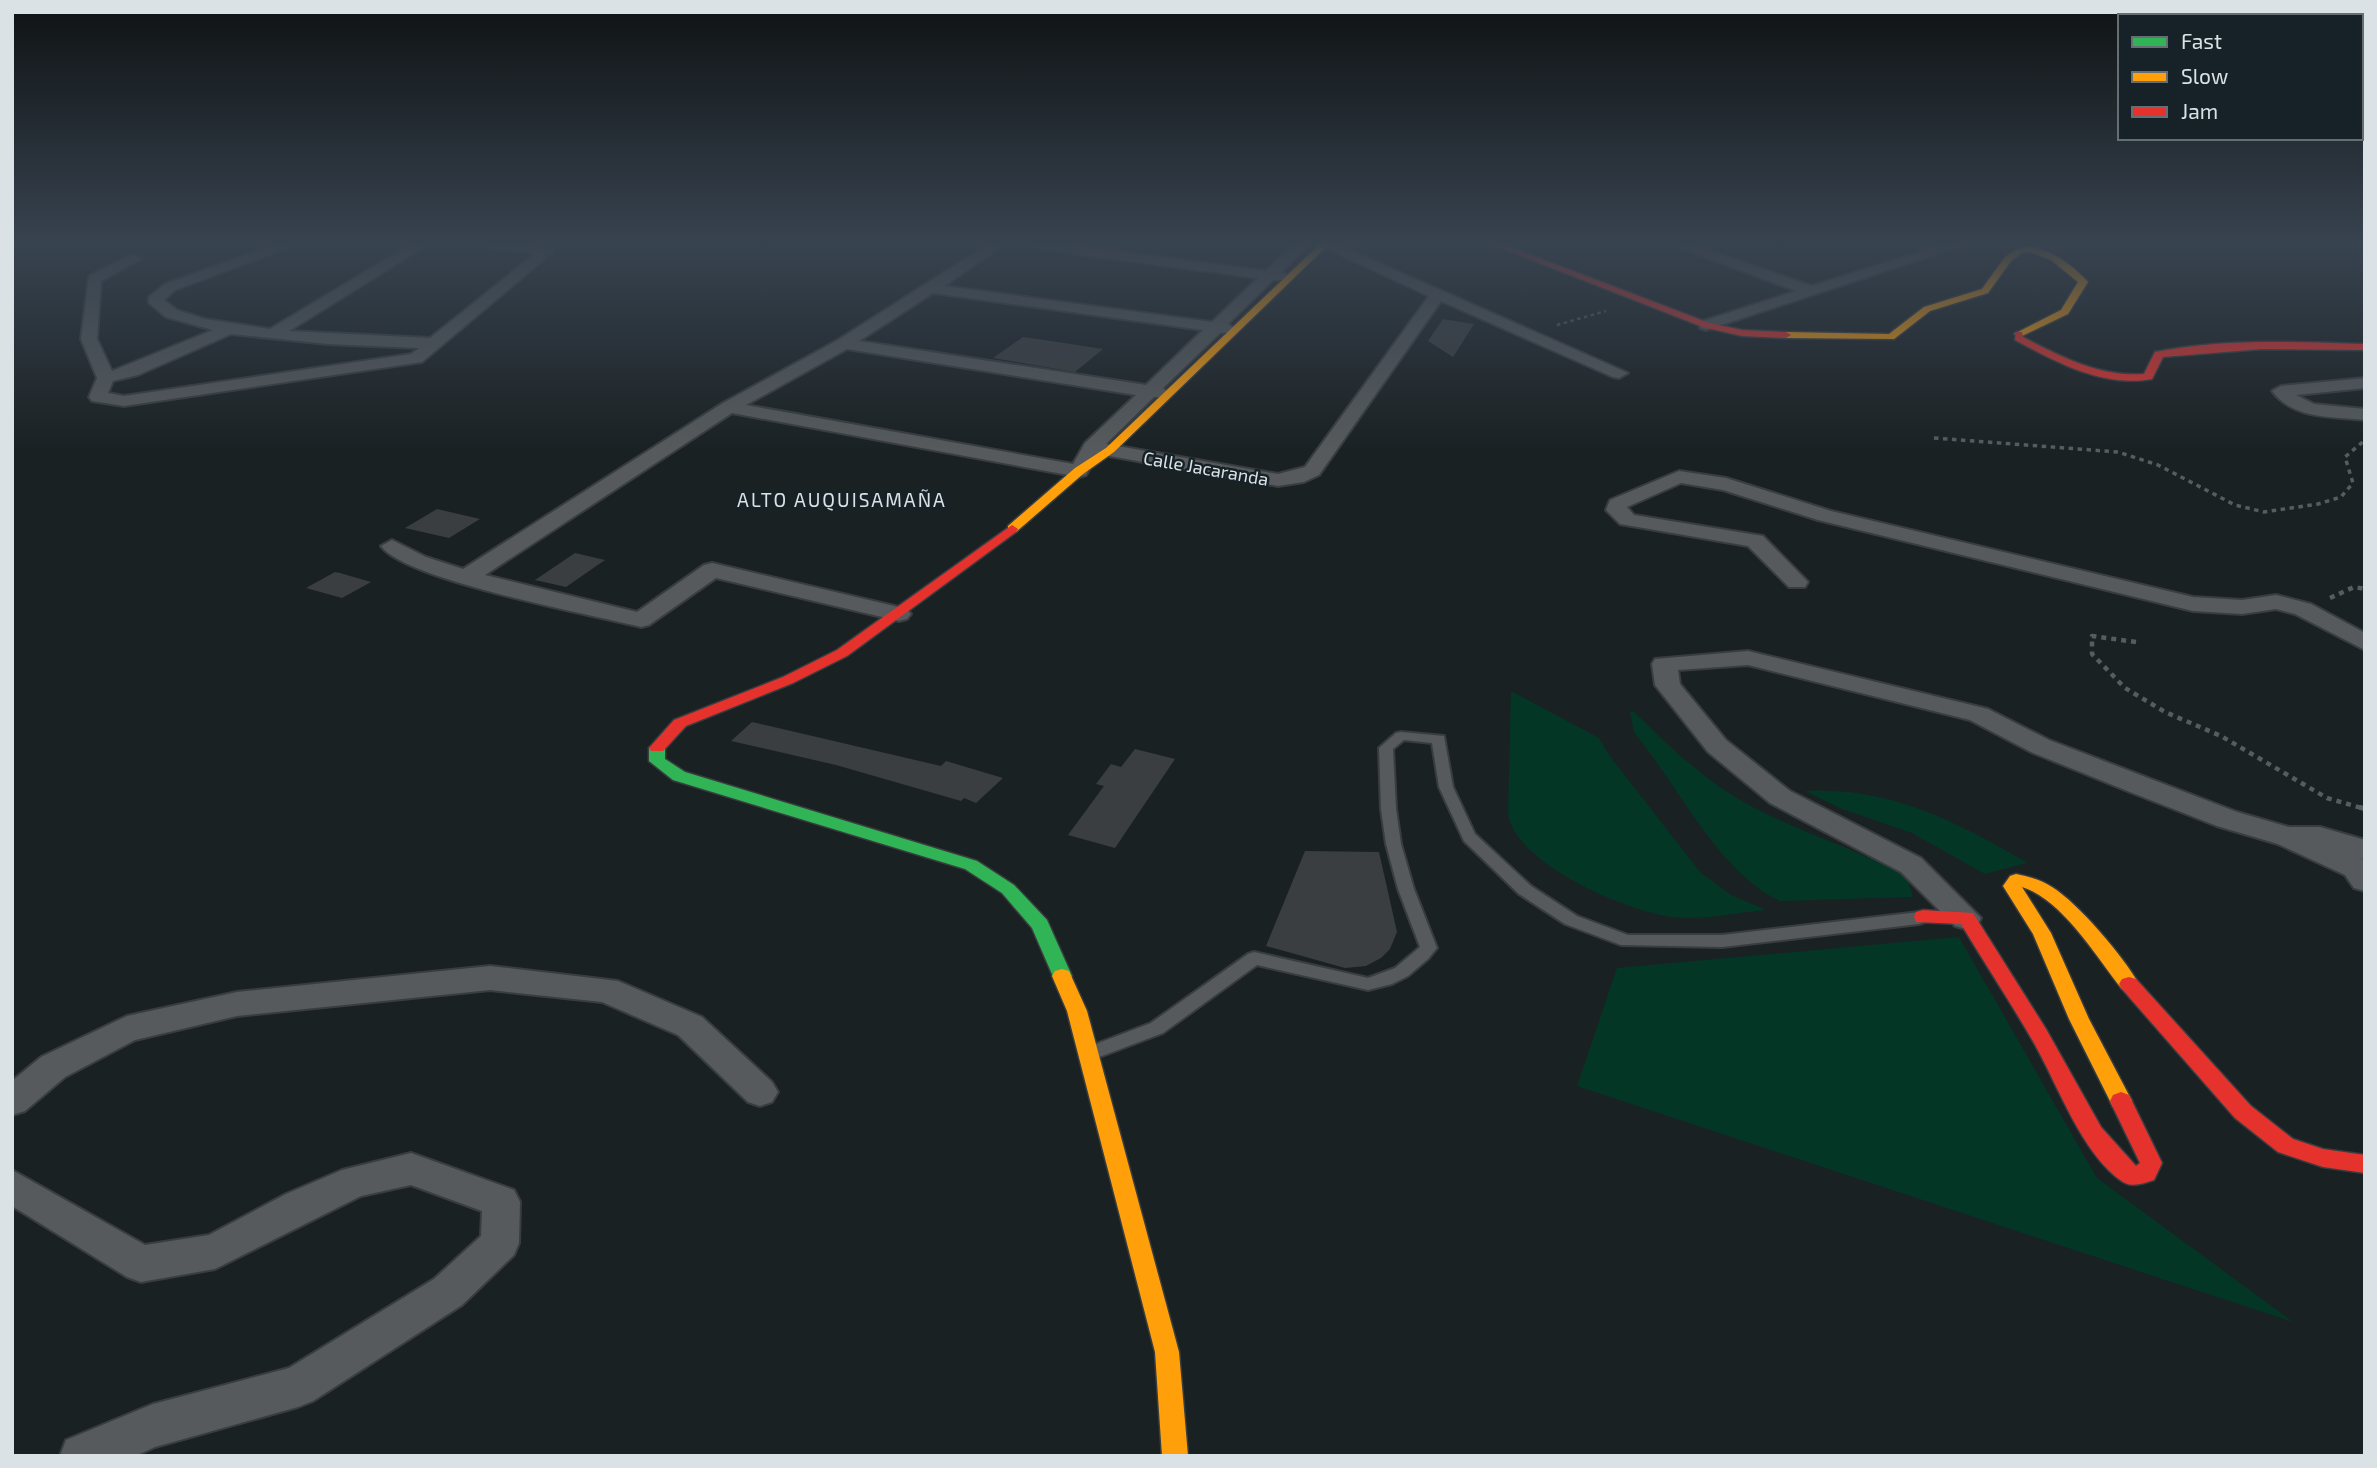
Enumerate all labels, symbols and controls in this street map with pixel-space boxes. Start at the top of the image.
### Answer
legend [2118,14,2363,140]
text: Fast [2181,28,2222,53]
text: Slow [2181,63,2228,88]
text: Jam [2181,98,2218,123]
street label: Calle Jacaranda [1142,446,1270,490]
district label: ALTO AUQUISAMAÑA [737,488,947,511]

